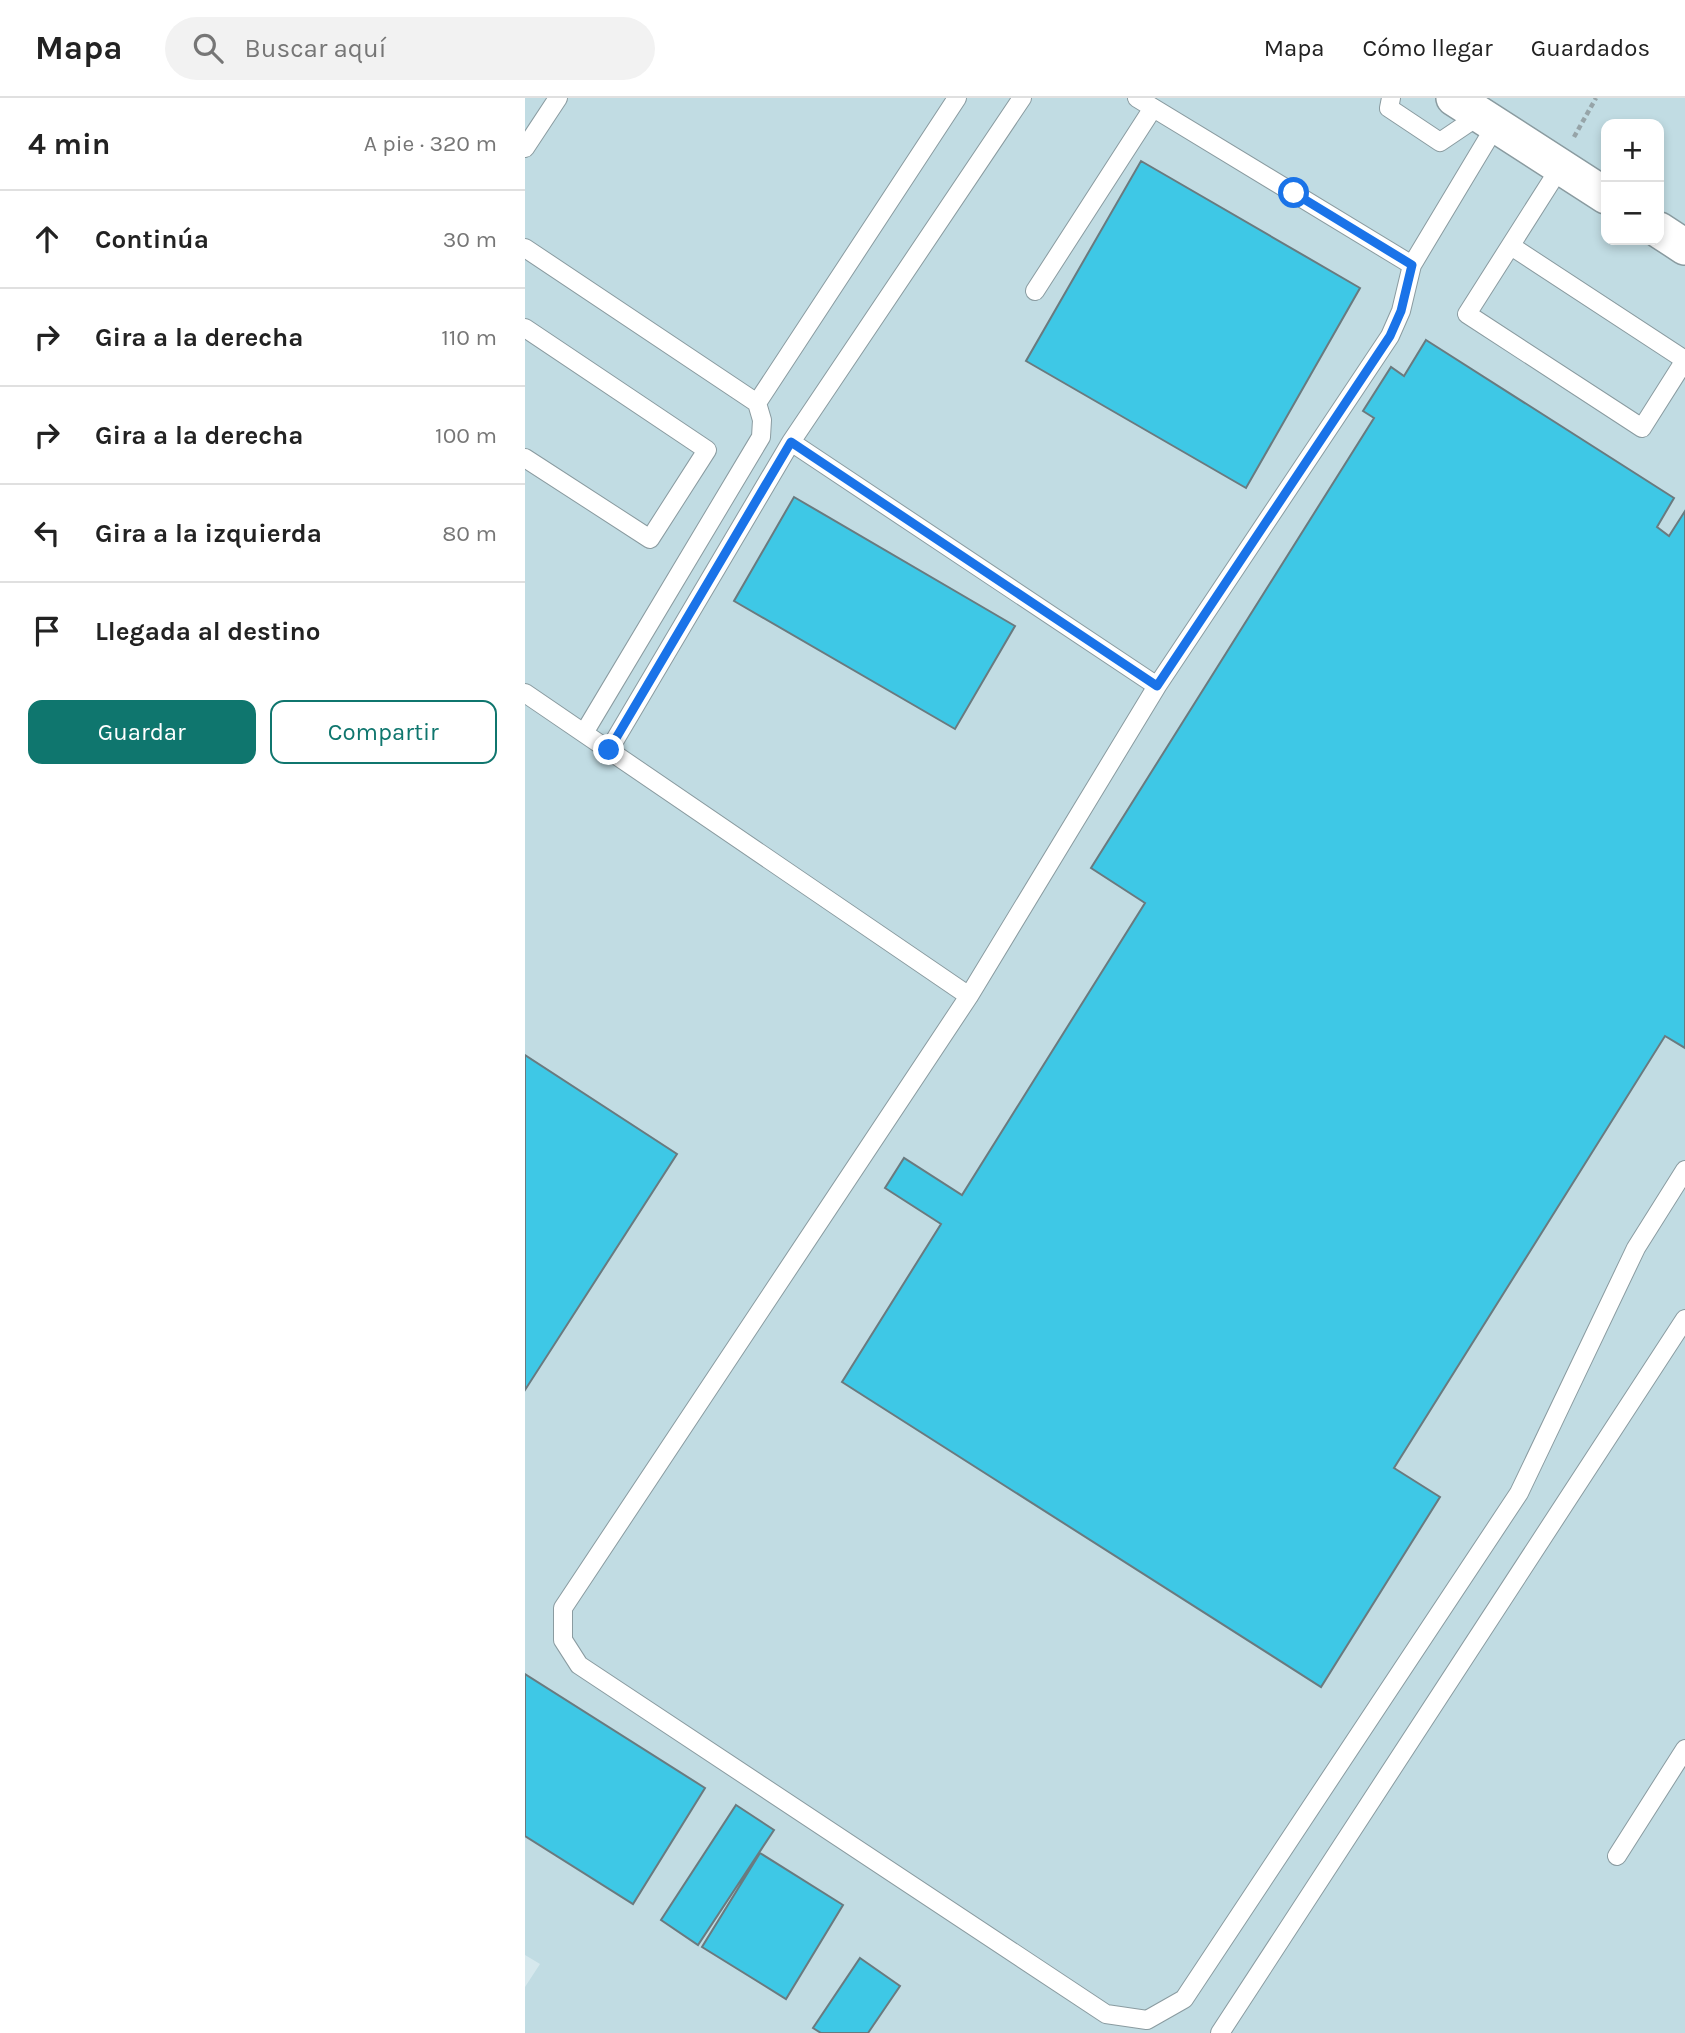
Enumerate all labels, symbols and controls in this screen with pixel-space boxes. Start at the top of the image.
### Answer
search box [165,17,655,80]
text: Mapa [35,29,123,67]
icon: search [189,29,227,67]
text: Buscar aquí [245,33,386,64]
text: Mapa [1264,34,1324,62]
text: Cómo llegar [1362,34,1493,62]
text: Guardados [1531,34,1650,62]
map controls [1601,119,1664,245]
button: + [1601,119,1664,182]
text: 4 min [28,126,110,162]
text: A pie · 320 m [364,130,497,157]
route start [1278,177,1309,208]
button: − [1601,182,1664,245]
icon: ahead [28,220,66,258]
text: Continúa [95,224,209,255]
text: 30 m [443,226,497,253]
icon: right [28,318,66,356]
text: Gira a la derecha [95,322,304,353]
text: 110 m [441,324,497,351]
icon: right [28,416,66,454]
text: Gira a la derecha [95,420,304,451]
text: 100 m [435,422,497,449]
icon: left [28,514,66,552]
text: Gira a la izquierda [95,518,322,549]
text: 80 m [442,520,497,547]
icon: arrive [28,612,66,650]
text: Llegada al destino [95,616,321,647]
button: Guardar [28,700,256,764]
button: Compartir [270,700,497,764]
route end [593,734,624,765]

